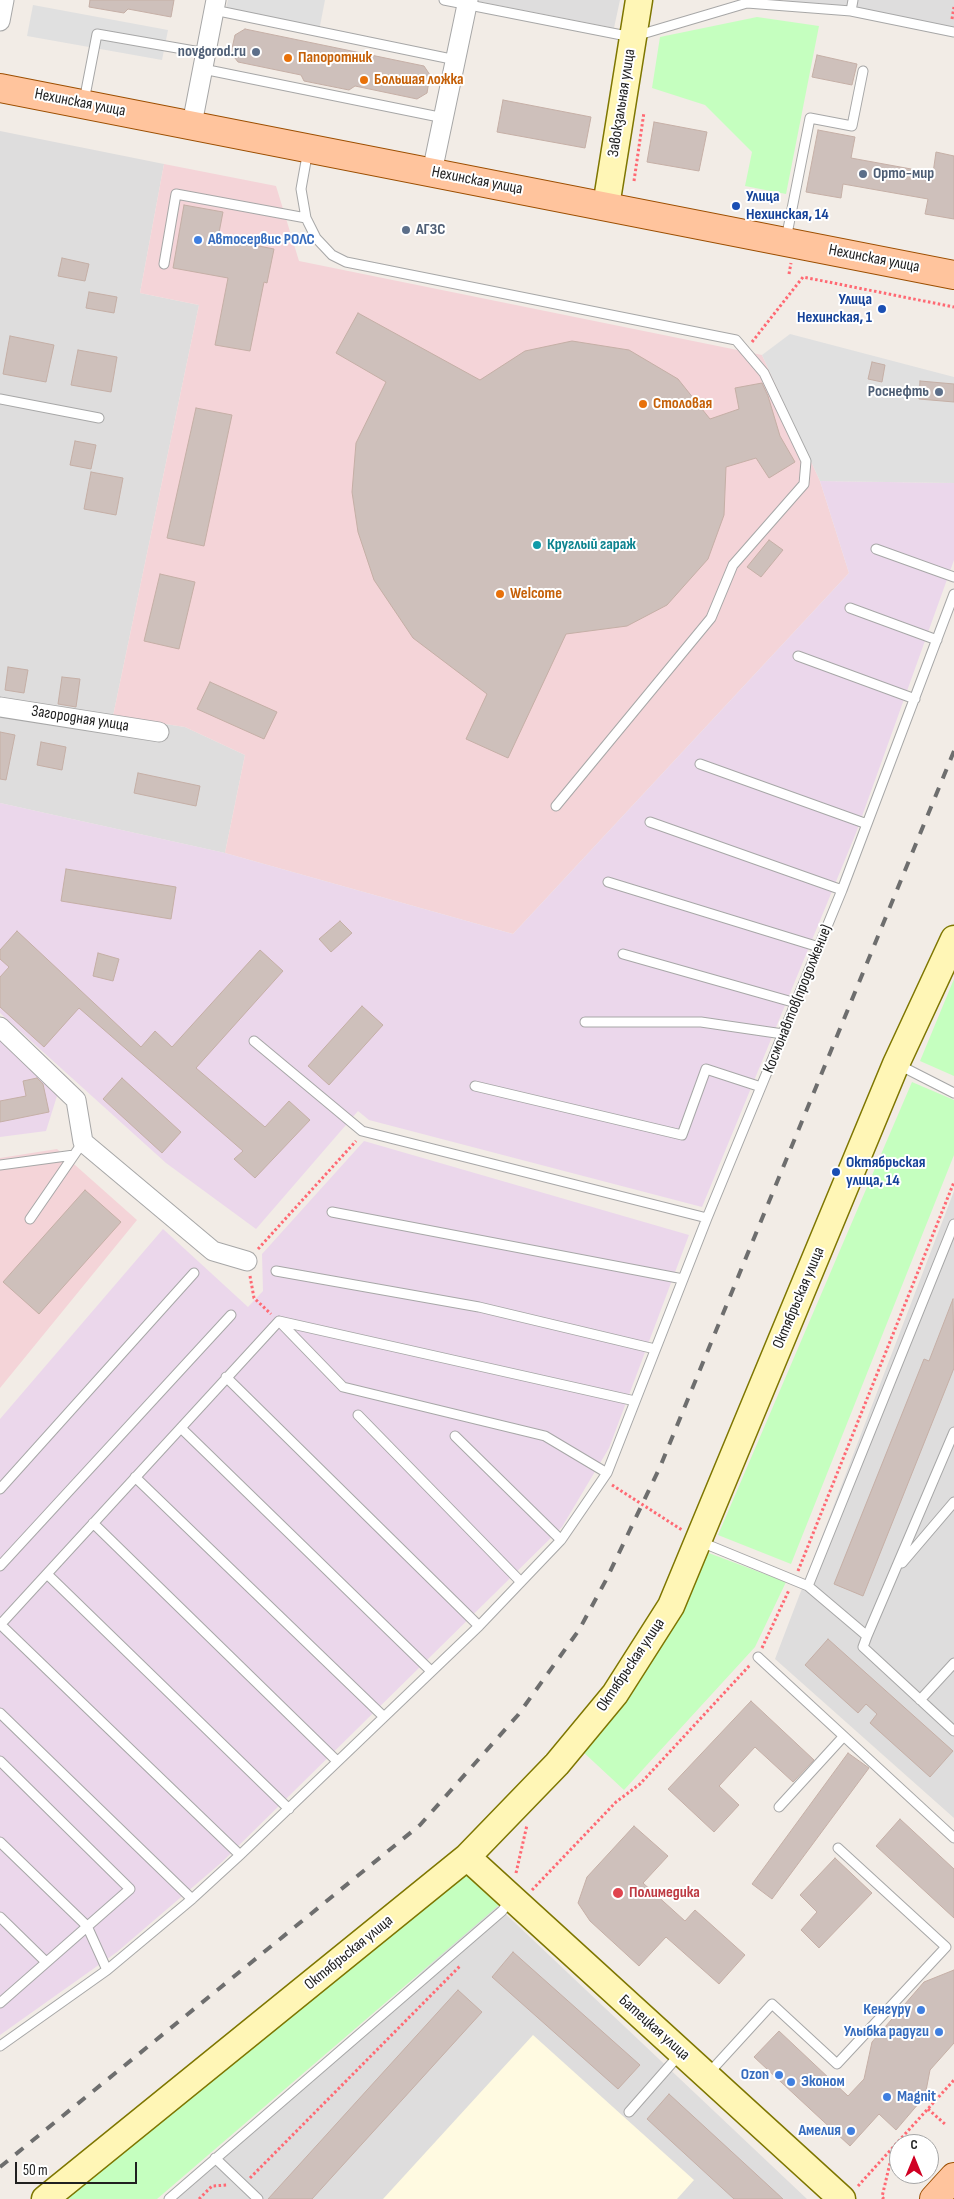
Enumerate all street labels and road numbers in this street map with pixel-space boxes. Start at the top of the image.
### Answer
street label: Завокзальная улица [604,48,640,158]
street label: Нехинская улица [33,85,127,121]
street label: Нехинская улица [430,163,524,199]
street label: Нехинская улица [827,241,921,277]
street label: Загородная улица [30,702,130,736]
street label: Космонавтов(продолжение) [759,922,837,1076]
street label: Октябрьская улица [769,1244,829,1352]
street label: Октябрьская улица [593,1615,669,1715]
street label: Октябрьская улица [301,1911,397,1995]
street label: Батецкая улица [615,1991,693,2065]

